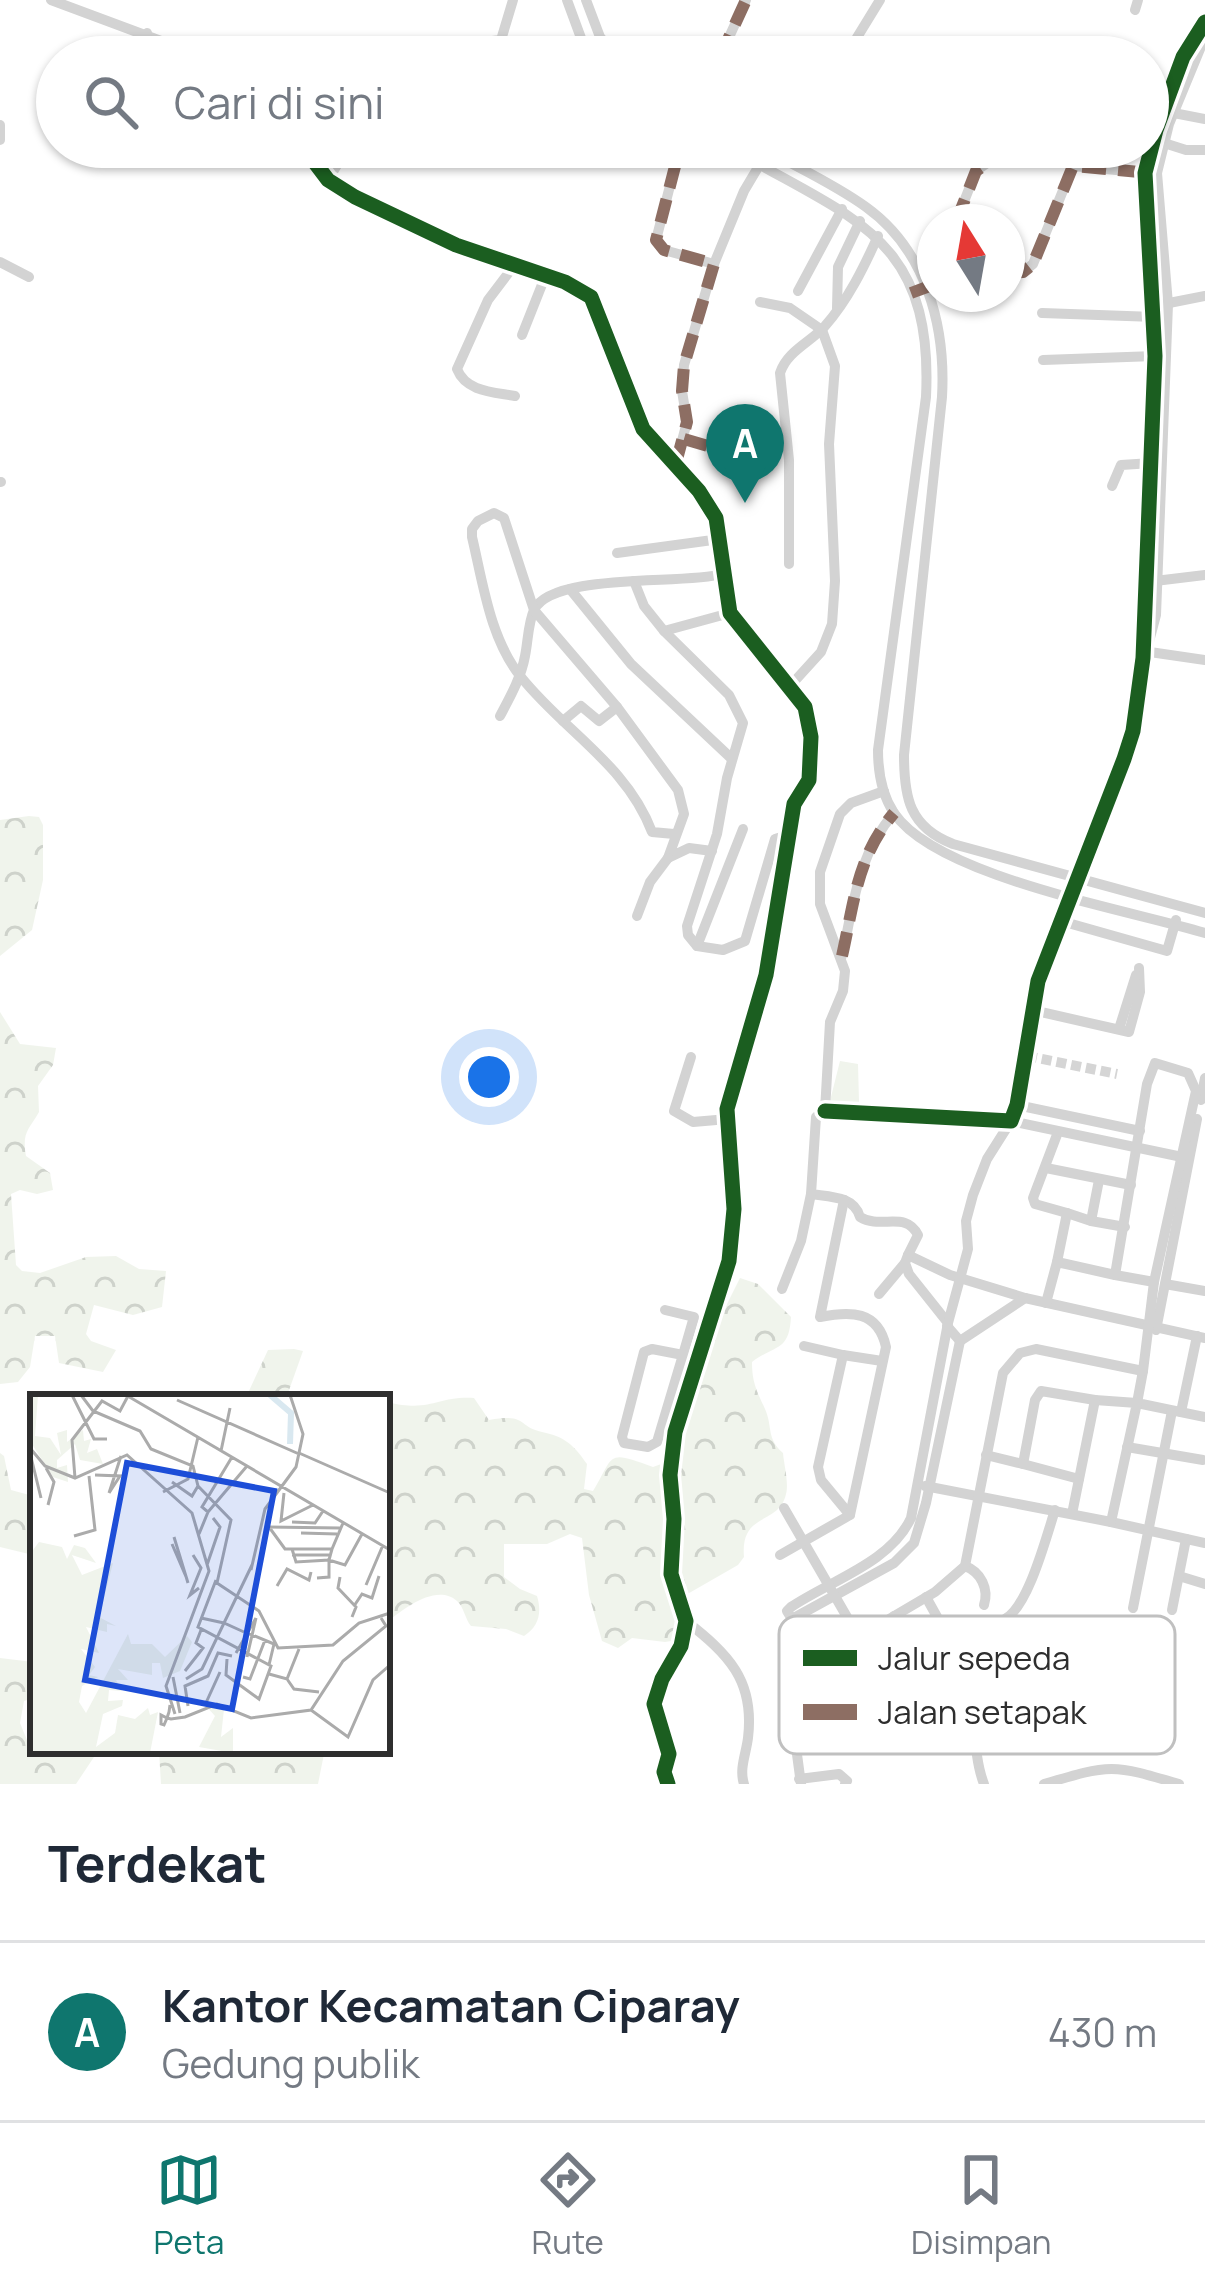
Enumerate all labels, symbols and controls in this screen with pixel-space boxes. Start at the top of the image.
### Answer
search box [36,36,1169,168]
icon: search [78,69,144,135]
text: Cari di sini [174,71,384,133]
north arrow [917,204,1025,312]
pin: A [706,404,784,503]
your location [459,1047,519,1107]
inset map [30,1394,390,1754]
legend [779,1616,1175,1754]
text: Jalur sepeda [878,1635,1070,1680]
text: Jalan setapak [878,1689,1088,1734]
text: Terdekat [48,1828,266,1897]
text: Kantor Kecamatan Ciparay [162,1974,740,2036]
text: A [74,2005,100,2059]
text: 430 m [1048,2005,1157,2059]
text: Gedung publik [162,2036,420,2090]
tab: Peta [154,2147,224,2264]
tab: Rute [532,2147,604,2264]
tab: Disimpan [911,2147,1051,2264]

